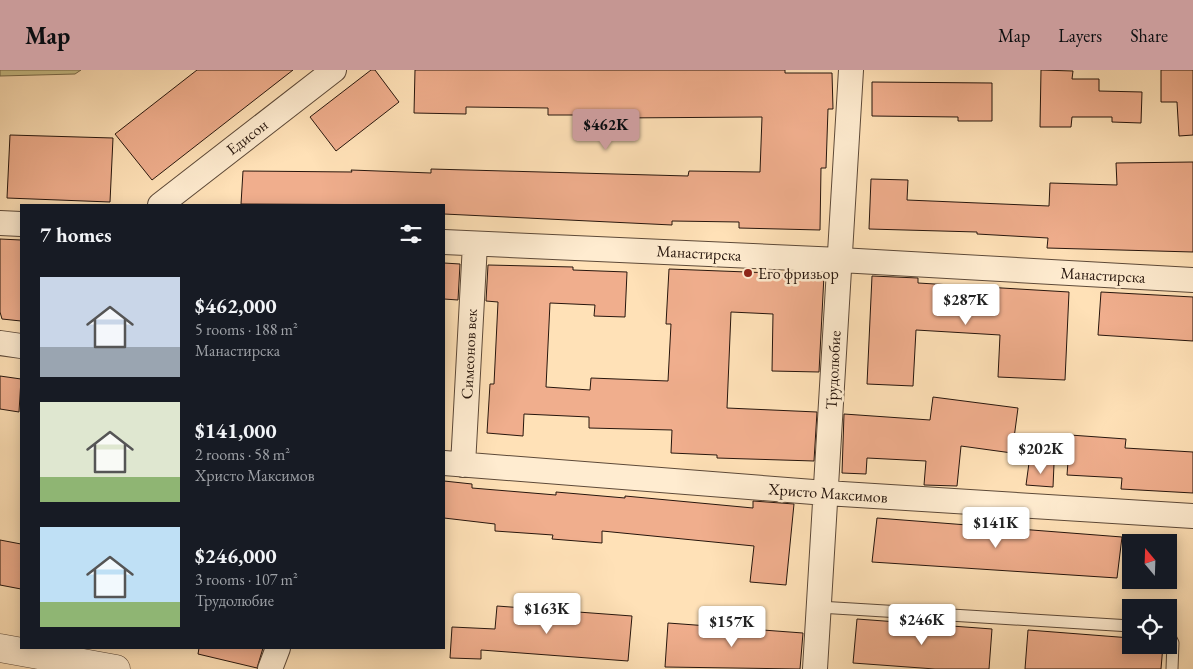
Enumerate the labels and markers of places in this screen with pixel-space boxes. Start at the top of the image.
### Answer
pin: $462K [571,108,641,151]
place label: Его фризьор [758,263,839,284]
marker: Его фризьор [742,267,754,279]
pin: $287K [931,284,1001,326]
pin: $202K [1006,432,1076,475]
pin: $141K [961,506,1031,549]
pin: $163K [512,592,582,635]
pin: $246K [887,604,957,646]
pin: $157K [697,606,767,648]

